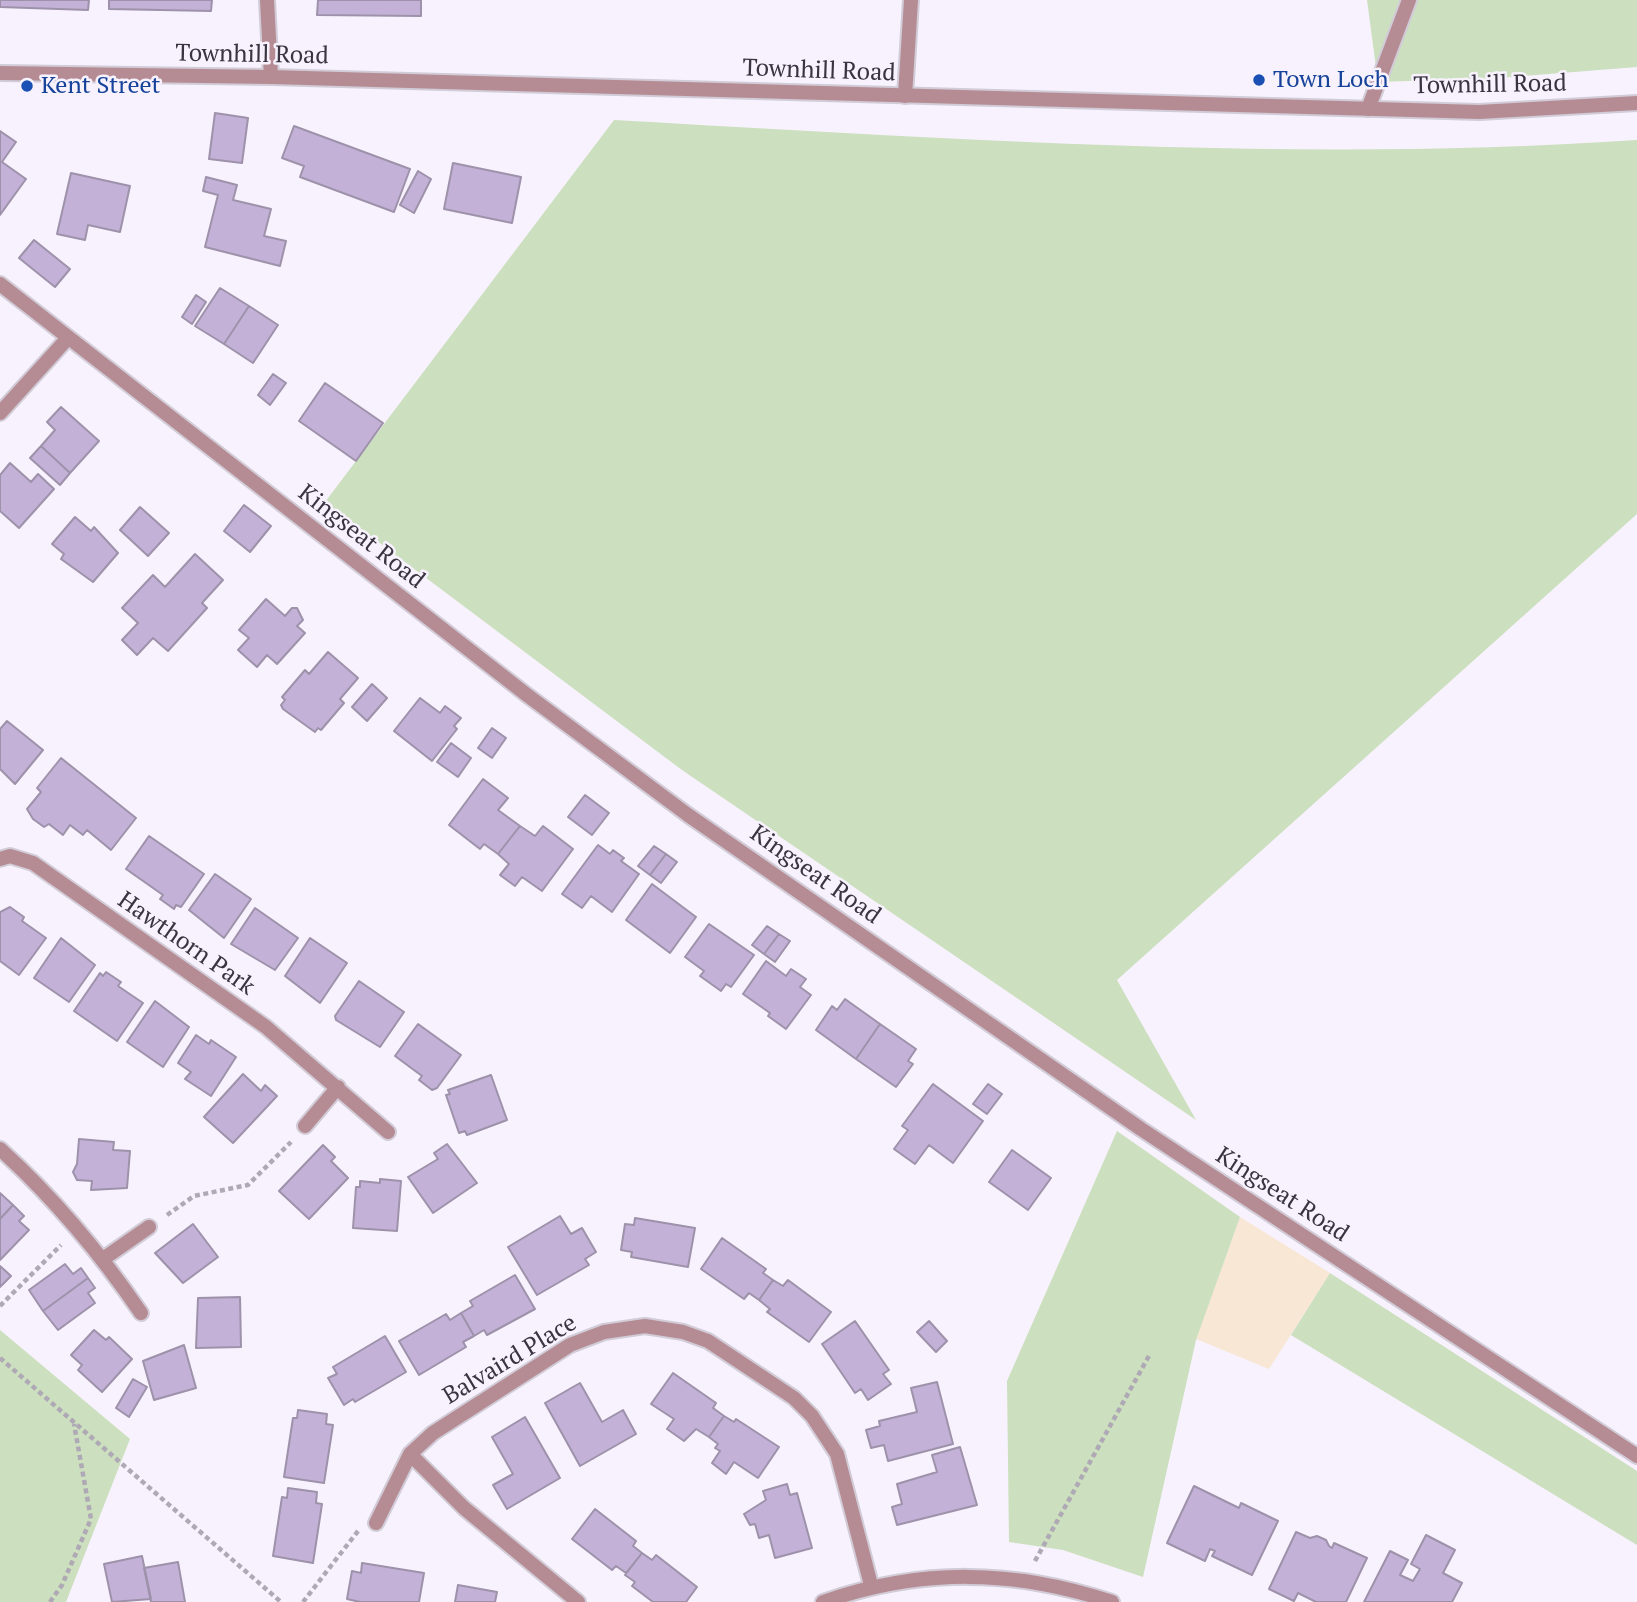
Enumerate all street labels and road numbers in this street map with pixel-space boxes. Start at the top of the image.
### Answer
street label: Townhill Road [175,39,329,71]
street label: Townhill Road [742,54,896,88]
street label: Townhill Road [1413,69,1567,101]
street label: Kingseat Road [292,479,430,595]
street label: Kingseat Road [744,819,886,931]
street label: Hawthorn Park [112,886,260,1002]
street label: Kingseat Road [1210,1141,1354,1249]
street label: Balvaird Place [438,1309,582,1411]

